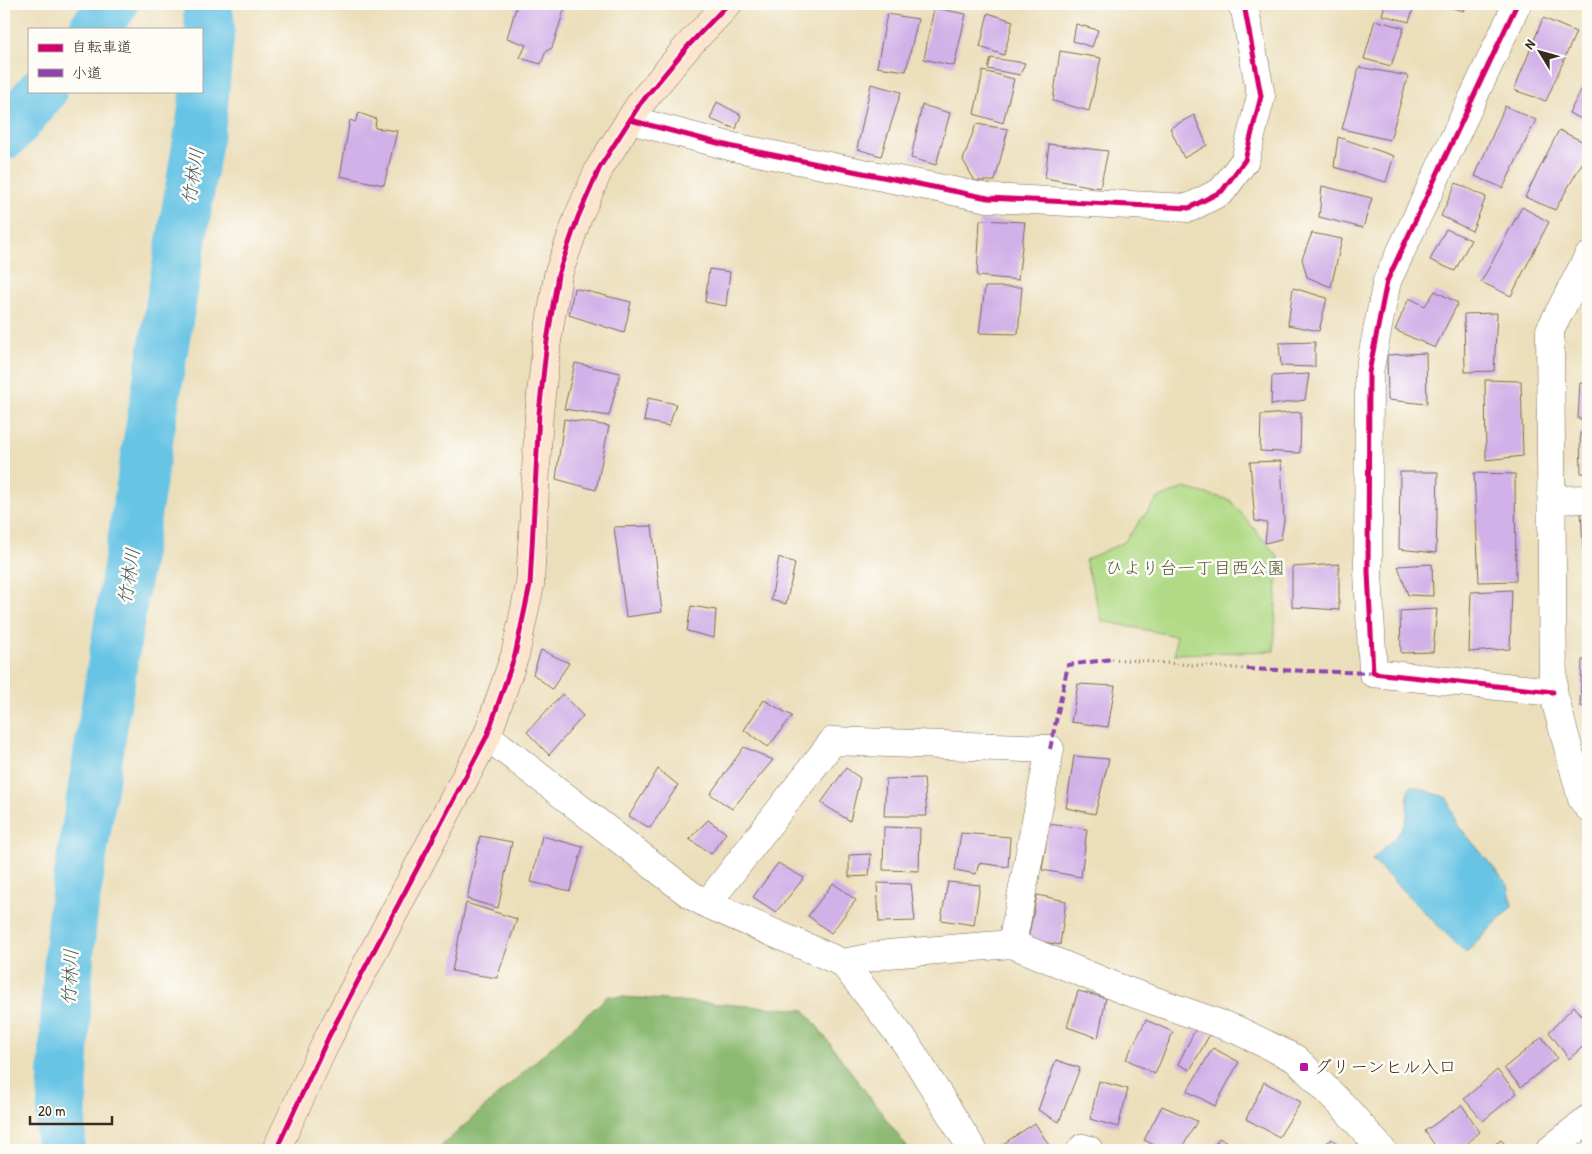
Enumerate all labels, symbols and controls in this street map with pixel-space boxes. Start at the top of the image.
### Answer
legend [28,28,202,92]
north arrow [1514,28,1564,78]
text: N [1519,35,1539,53]
text: 自転車道 [72,36,132,57]
text: 小道 [72,62,102,83]
water label: 竹林川 [175,146,209,206]
water label: 竹林川 [111,546,145,606]
park label: ひより台一丁目西公園 [1105,555,1285,580]
water label: 竹林川 [55,948,83,1006]
place label: グリーンヒル入口 [1314,1054,1457,1079]
marker: グリーンヒル入口 [1298,1061,1310,1073]
scale bar [30,1094,112,1126]
text: 20 m [38,1100,65,1121]

